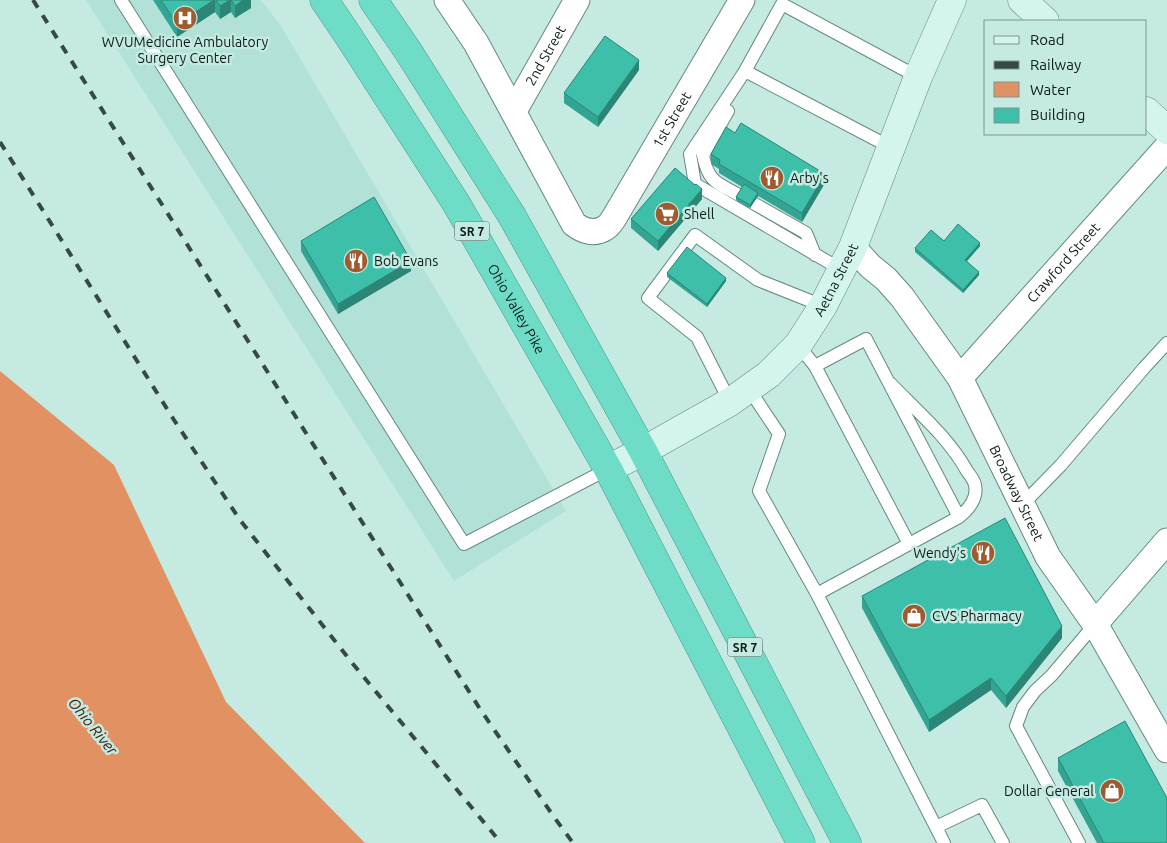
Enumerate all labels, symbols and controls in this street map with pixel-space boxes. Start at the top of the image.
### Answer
hospital icon: WVUMedicine Ambulatory Surgery Center [172,5,198,31]
legend [984,20,1147,135]
street label: 2nd Street [522,22,569,88]
text: Road [1030,31,1065,48]
place label: WVUMedicine Ambulatory Surgery Center [102,34,268,66]
text: Railway [1030,56,1081,73]
text: Water [1030,81,1071,98]
street label: 1st Street [649,88,695,150]
text: Building [1030,106,1085,123]
restaurant icon: Arby's [759,165,785,191]
place label: Arby's [790,170,829,186]
supermarket icon: Shell [654,201,680,227]
place label: Shell [684,206,715,222]
street label: Crawford Street [1024,219,1104,306]
road number: SR 7 [454,222,490,240]
street label: Aetna Street [811,241,862,319]
restaurant icon: Bob Evans [343,248,369,274]
place label: Bob Evans [374,253,438,269]
street label: Ohio Valley Pike [484,261,548,357]
street label: Broadway Street [986,442,1047,544]
restaurant icon: Wendy's [970,540,996,566]
place label: Wendy's [913,545,966,561]
shop icon: CVS Pharmacy [901,603,927,629]
place label: CVS Pharmacy [932,608,1022,624]
road number: SR 7 [728,638,762,656]
water label: Ohio River [65,694,122,759]
shop icon: Dollar General [1099,778,1125,804]
place label: Dollar General [1004,783,1094,799]

